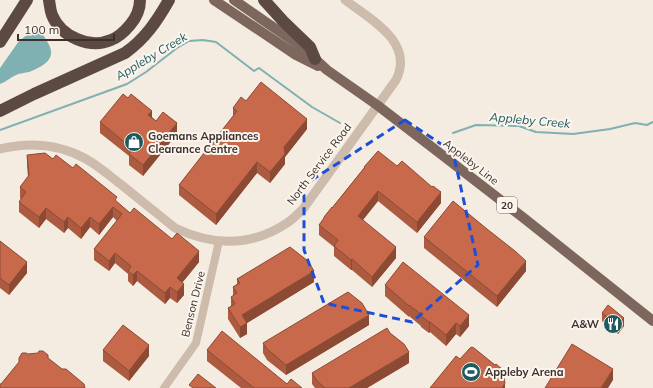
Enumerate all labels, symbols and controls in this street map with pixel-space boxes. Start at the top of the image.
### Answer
scale bar [18,16,114,42]
text: 100 m [24,22,59,37]
water label: Appleby Creek [112,28,190,84]
water label: Appleby Creek [488,109,572,131]
street label: North Service Road [284,120,354,208]
place label: Goemans Appliances Clearance Centre [148,129,259,156]
shop icon: Goemans Appliances Clearance Centre [123,131,145,153]
street label: Appleby Line [441,136,501,188]
road number: 20 [497,197,517,213]
street label: Benson Drive [178,270,208,338]
restaurant icon: A&W [602,313,624,335]
place label: A&W [571,317,600,331]
sports icon: Appleby Arena [460,361,482,383]
place label: Appleby Arena [485,365,564,379]

